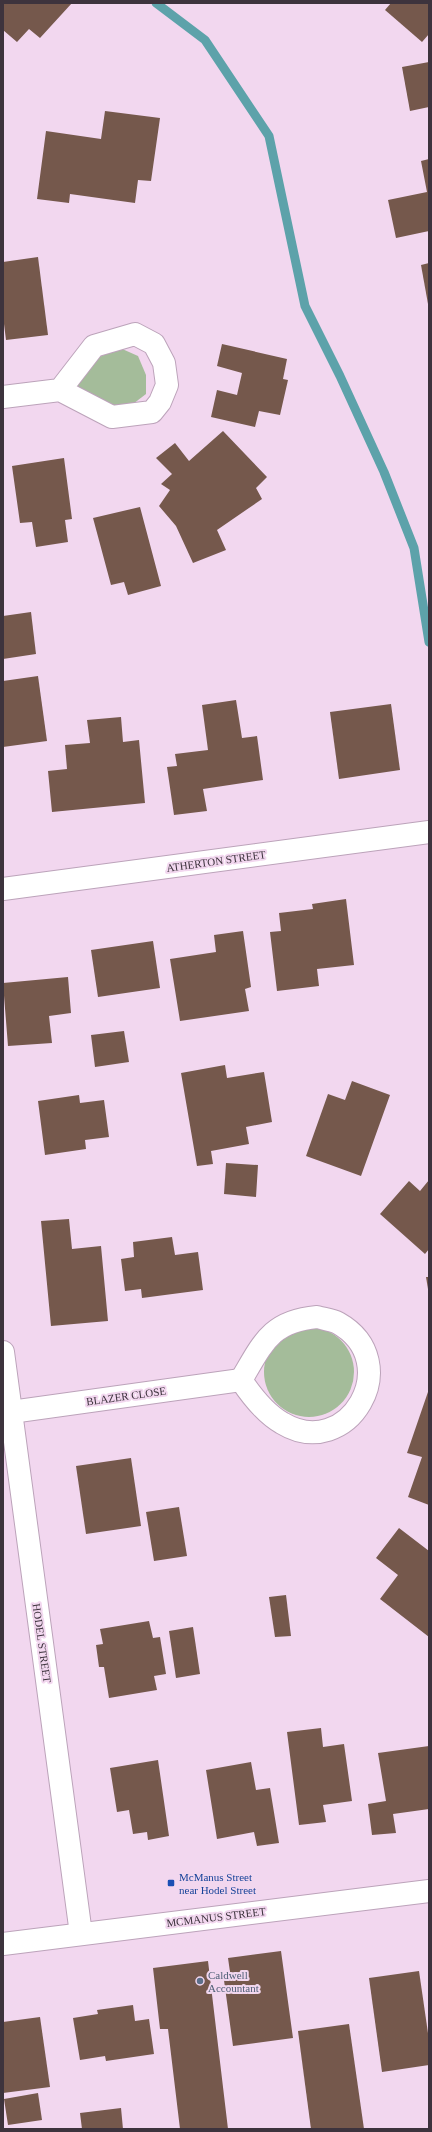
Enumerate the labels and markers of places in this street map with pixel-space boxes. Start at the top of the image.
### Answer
place label: McManus Street near Hodel Street [179,1871,256,1896]
marker: McManus Street near Hodel Street [166,1878,176,1888]
place label: Caldwell Accountant [208,1969,259,1994]
marker: Caldwell Accountant [195,1976,205,1986]

